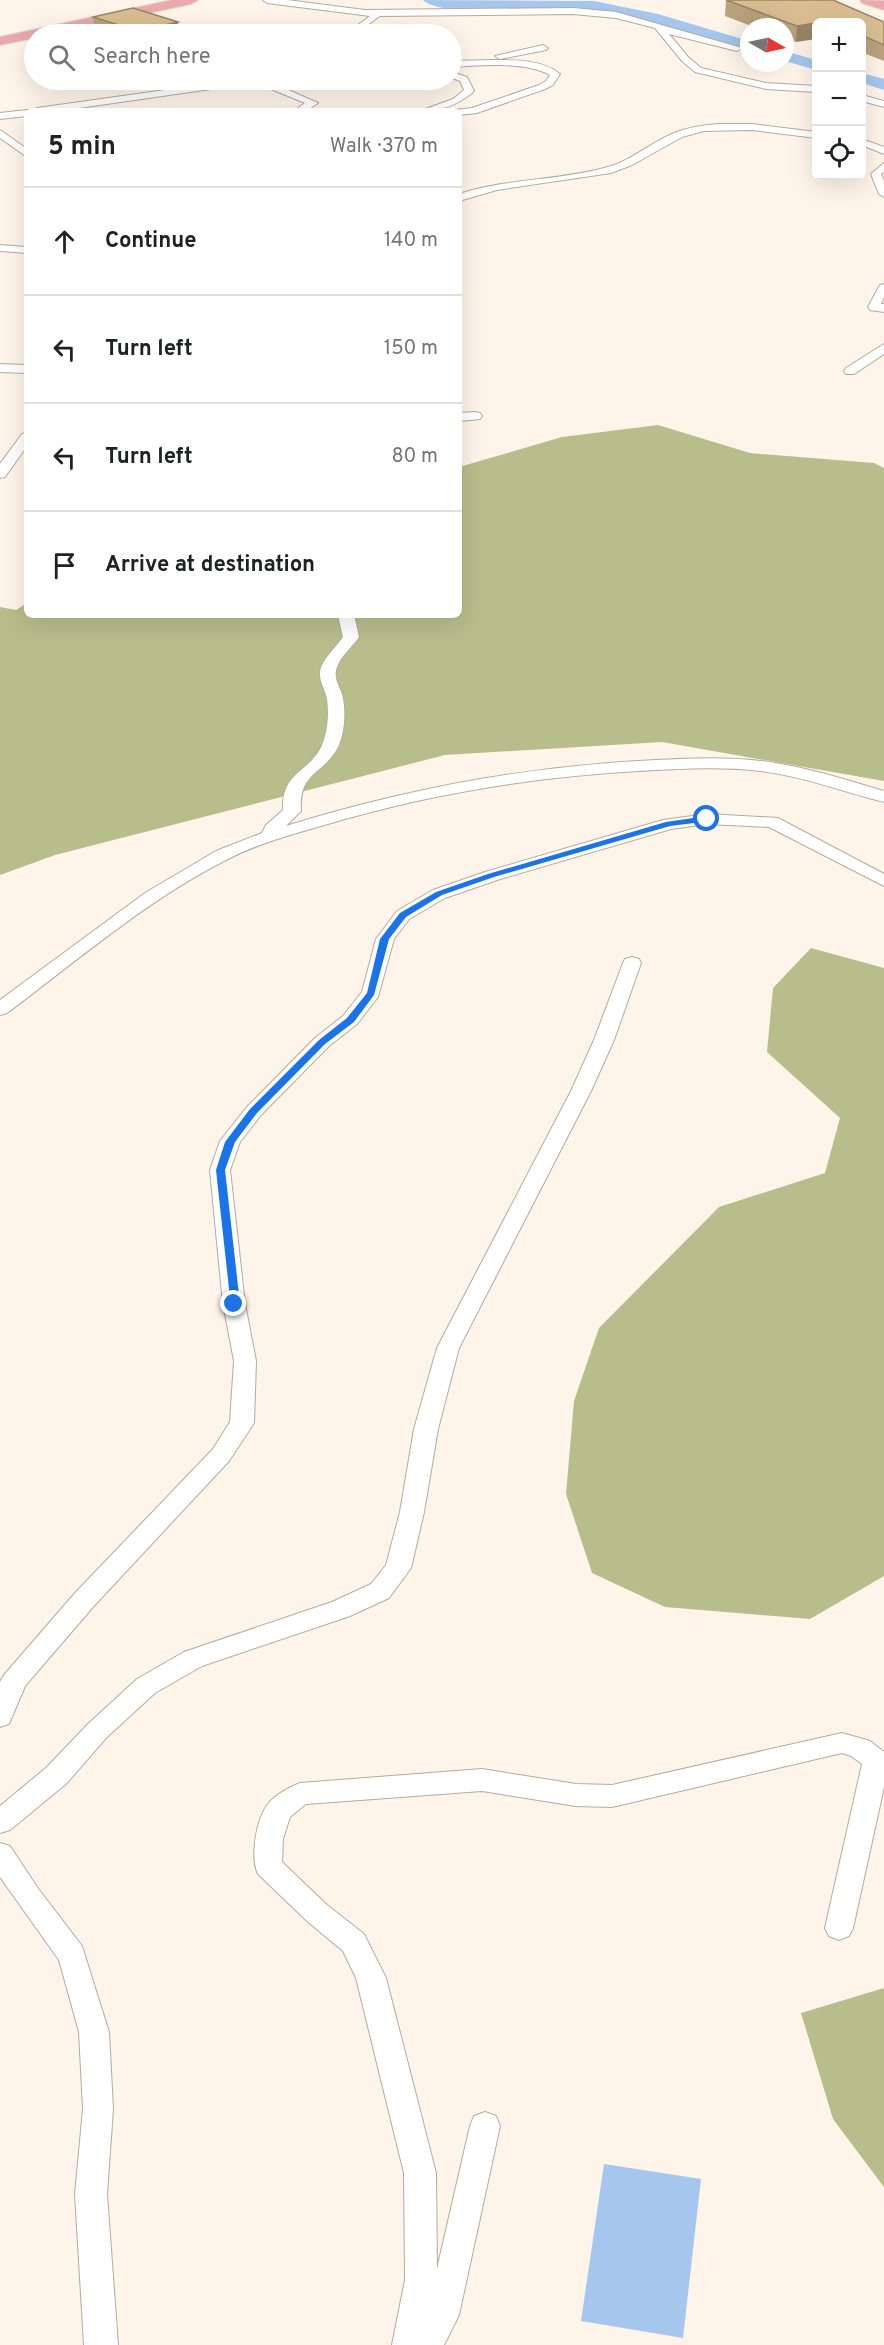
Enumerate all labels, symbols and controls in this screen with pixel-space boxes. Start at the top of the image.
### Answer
north arrow [740,18,794,72]
map controls [812,18,866,180]
button: + [812,18,866,72]
search box [24,24,462,90]
icon: search [45,41,78,74]
text: Search here [93,44,211,71]
button: − [812,72,866,126]
button: locate [812,126,866,180]
text: 5 min [48,131,116,164]
text: Walk · 370 m [330,134,438,160]
icon: ahead [48,225,81,258]
text: Continue [105,228,196,255]
text: 140 m [384,228,438,254]
icon: left [48,333,81,366]
text: Turn left [105,336,193,363]
text: 150 m [384,336,438,362]
icon: left [48,441,81,474]
text: Turn left [105,444,193,471]
text: 80 m [392,444,438,470]
icon: arrive [48,549,81,582]
text: Arrive at destination [105,552,315,579]
route start [693,805,719,831]
route end [220,1290,246,1316]

